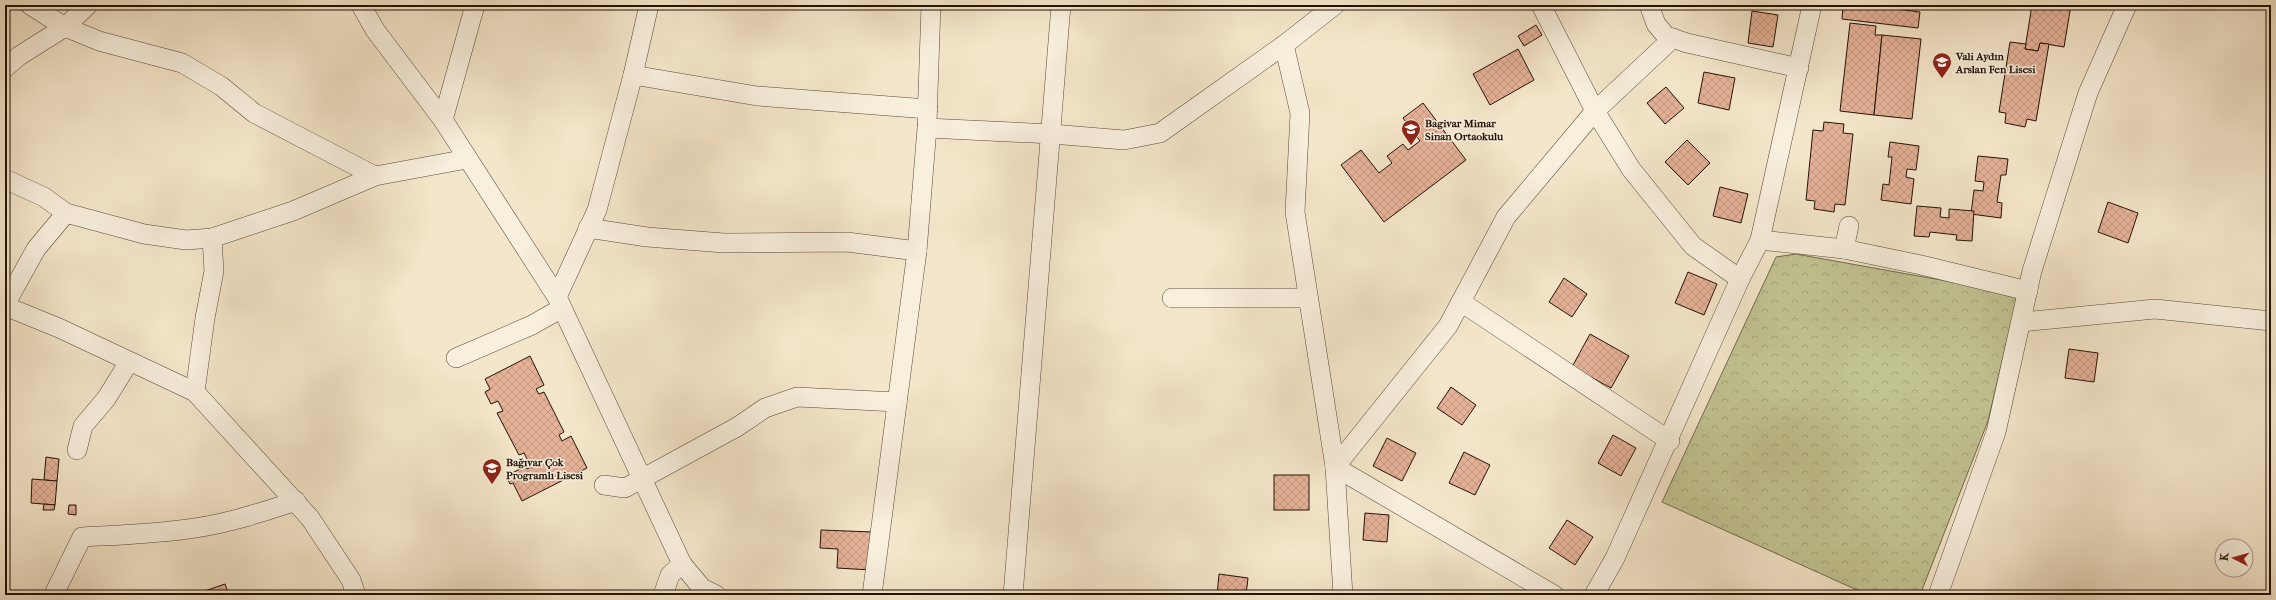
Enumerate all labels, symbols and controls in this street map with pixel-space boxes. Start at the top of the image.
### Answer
place label: Vali Aydın Arslan Fen Lisesi [1955,50,2036,76]
school or university icon: Vali Aydın Arslan Fen Lisesi [1931,51,1953,79]
place label: Bagivar Mimar Sinan Ortaokulu [1425,117,1504,143]
school or university icon: Bagivar Mimar Sinan Ortaokulu [1400,118,1422,146]
place label: Bağıvar Çok Programlı Lisesi [506,456,584,482]
school or university icon: Bağıvar Çok Programlı Lisesi [481,457,503,485]
north arrow [2214,538,2254,578]
text: K [2218,551,2232,562]

